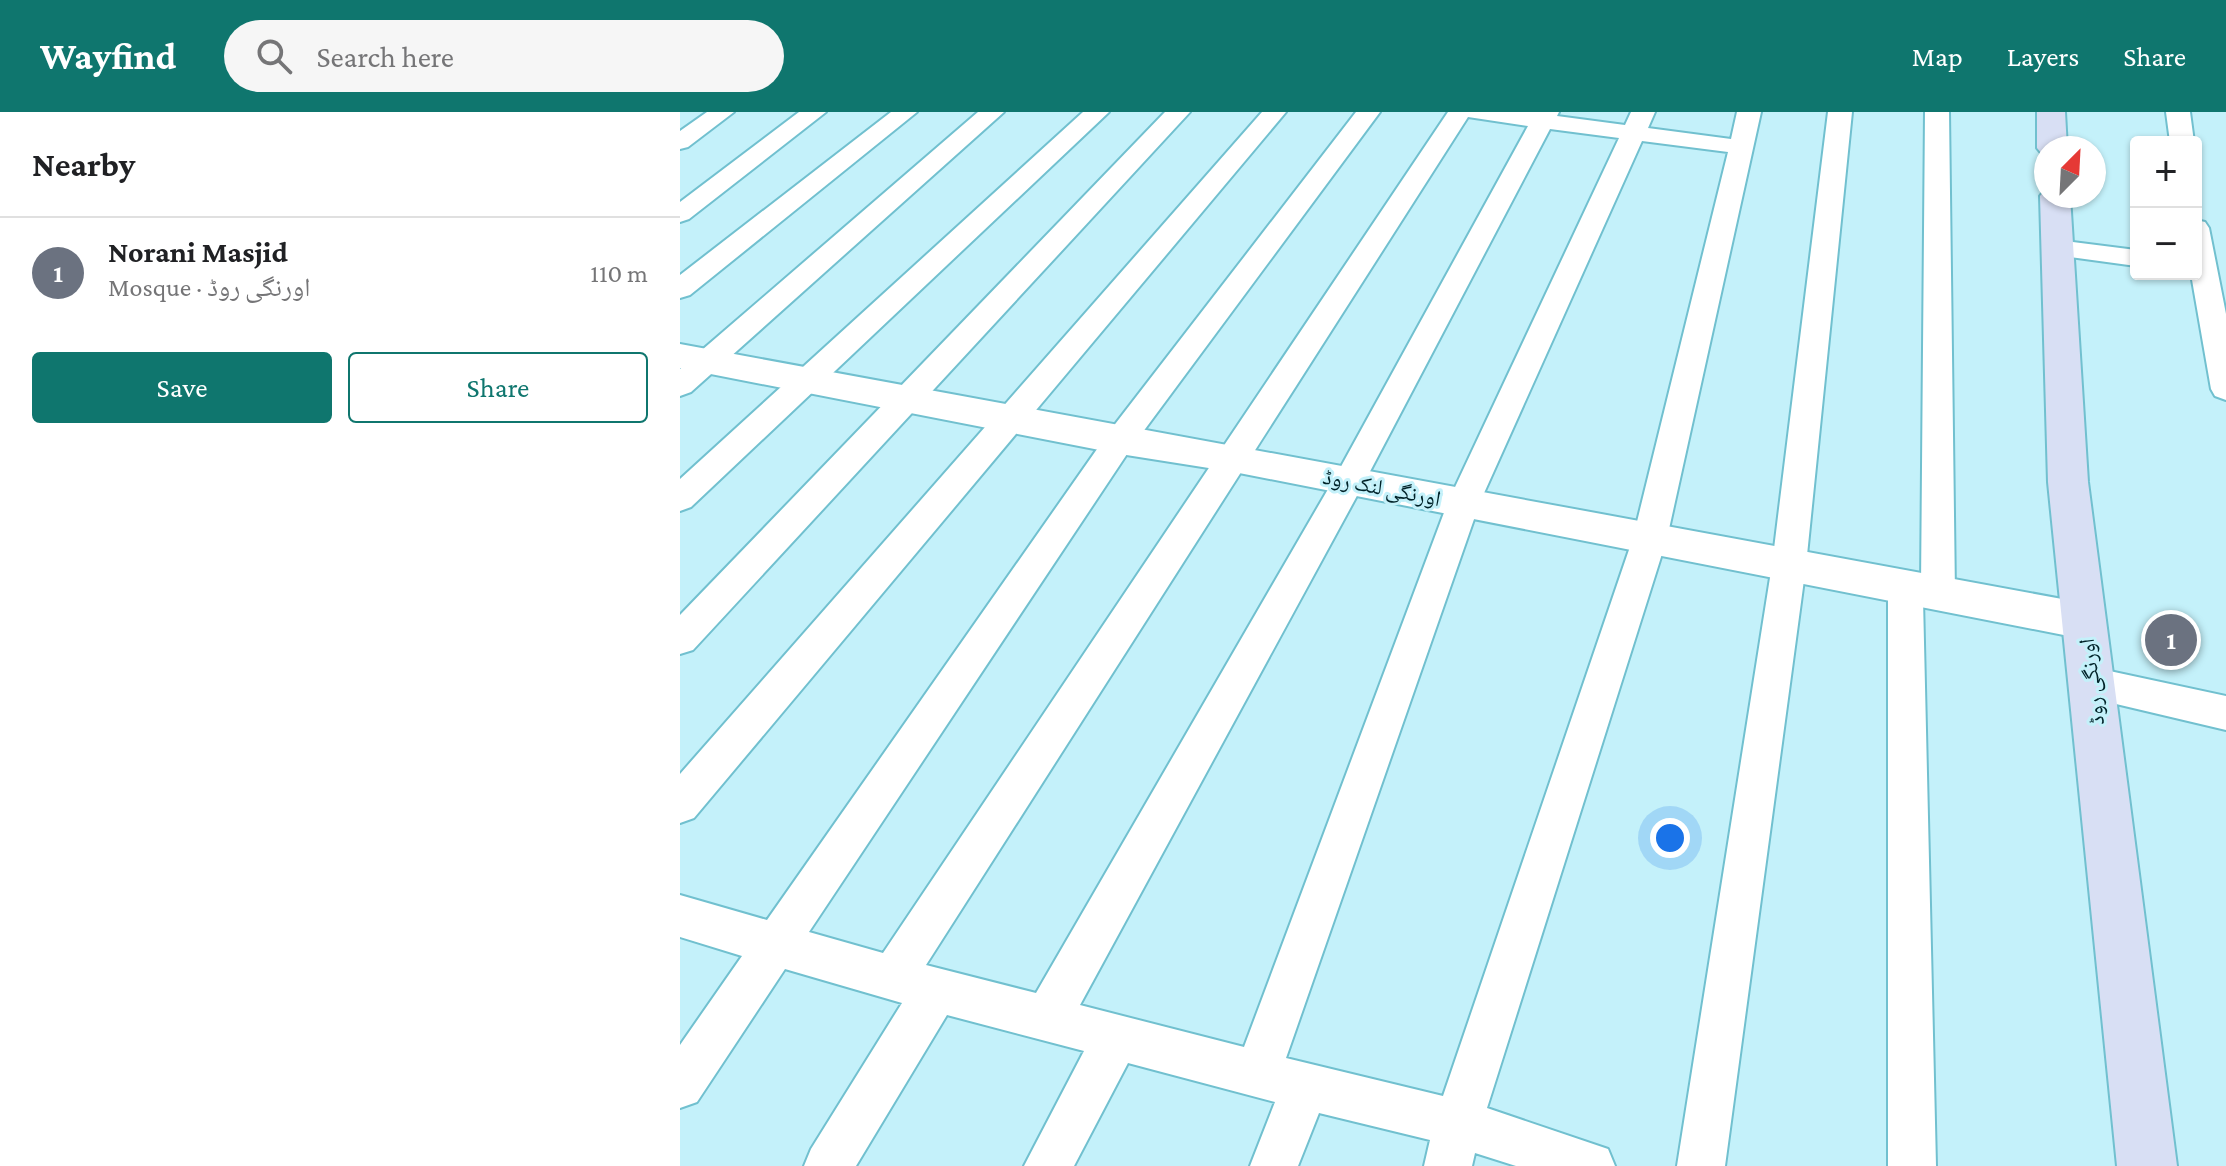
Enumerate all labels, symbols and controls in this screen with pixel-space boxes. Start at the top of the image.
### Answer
search box [224,20,784,92]
icon: search [252,34,296,78]
text: Wayfind [40,35,176,77]
text: Search here [316,40,454,73]
text: Map [1912,41,1963,72]
text: Layers [2007,41,2079,72]
text: Share [2123,41,2186,72]
north arrow [2034,136,2106,208]
map controls [2130,136,2202,280]
button: + [2130,136,2202,208]
text: Nearby [32,146,135,183]
button: − [2130,208,2202,280]
text: Norani Masjid [108,235,288,268]
text: 1 [53,259,63,288]
text: 110 m [590,259,648,288]
text: Mosque · اورنگی روڈ [108,273,310,302]
button: Save [32,352,332,423]
button: Share [348,352,648,423]
street label: اورنگی لنک روڈ [1321,464,1443,512]
pin: 1 [2145,610,2197,670]
street label: اورنگی روڈ [2074,637,2110,727]
your location [1650,818,1690,858]

